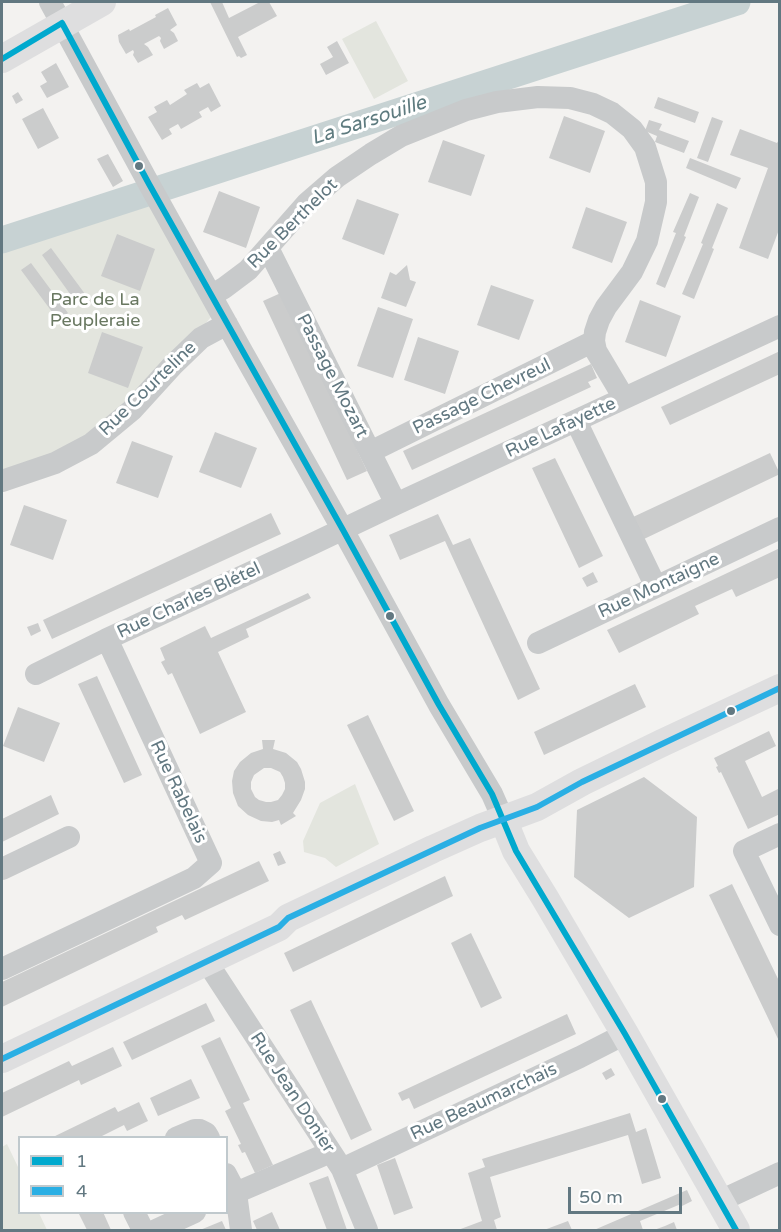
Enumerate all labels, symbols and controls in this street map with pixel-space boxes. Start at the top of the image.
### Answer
water label: La Sarsouille [309,91,429,151]
unlabelled marker [133,160,145,172]
street label: Rue Berthelot [244,175,342,273]
park label: Parc de La Peupleraie [50,289,140,332]
street label: Passage Mozart [291,310,373,442]
street label: Rue Courteline [95,337,201,441]
street label: Passage Chevreul [410,354,554,440]
street label: Rue Lafayette [503,393,619,463]
street label: Rue Montaigne [595,548,723,624]
street label: Rue Charles Blétel [114,558,264,644]
unlabelled marker [384,610,396,622]
unlabelled marker [725,705,737,717]
street label: Rue Rabelais [145,737,211,847]
street label: Rue Jean Donier [245,1029,339,1157]
street label: Rue Beaumarchais [407,1059,561,1145]
unlabelled marker [656,1093,668,1105]
legend [18,1136,228,1214]
text: 1 [76,1150,87,1172]
scale bar [571,1175,685,1213]
text: 4 [76,1180,87,1202]
text: 50 m [579,1186,623,1208]

